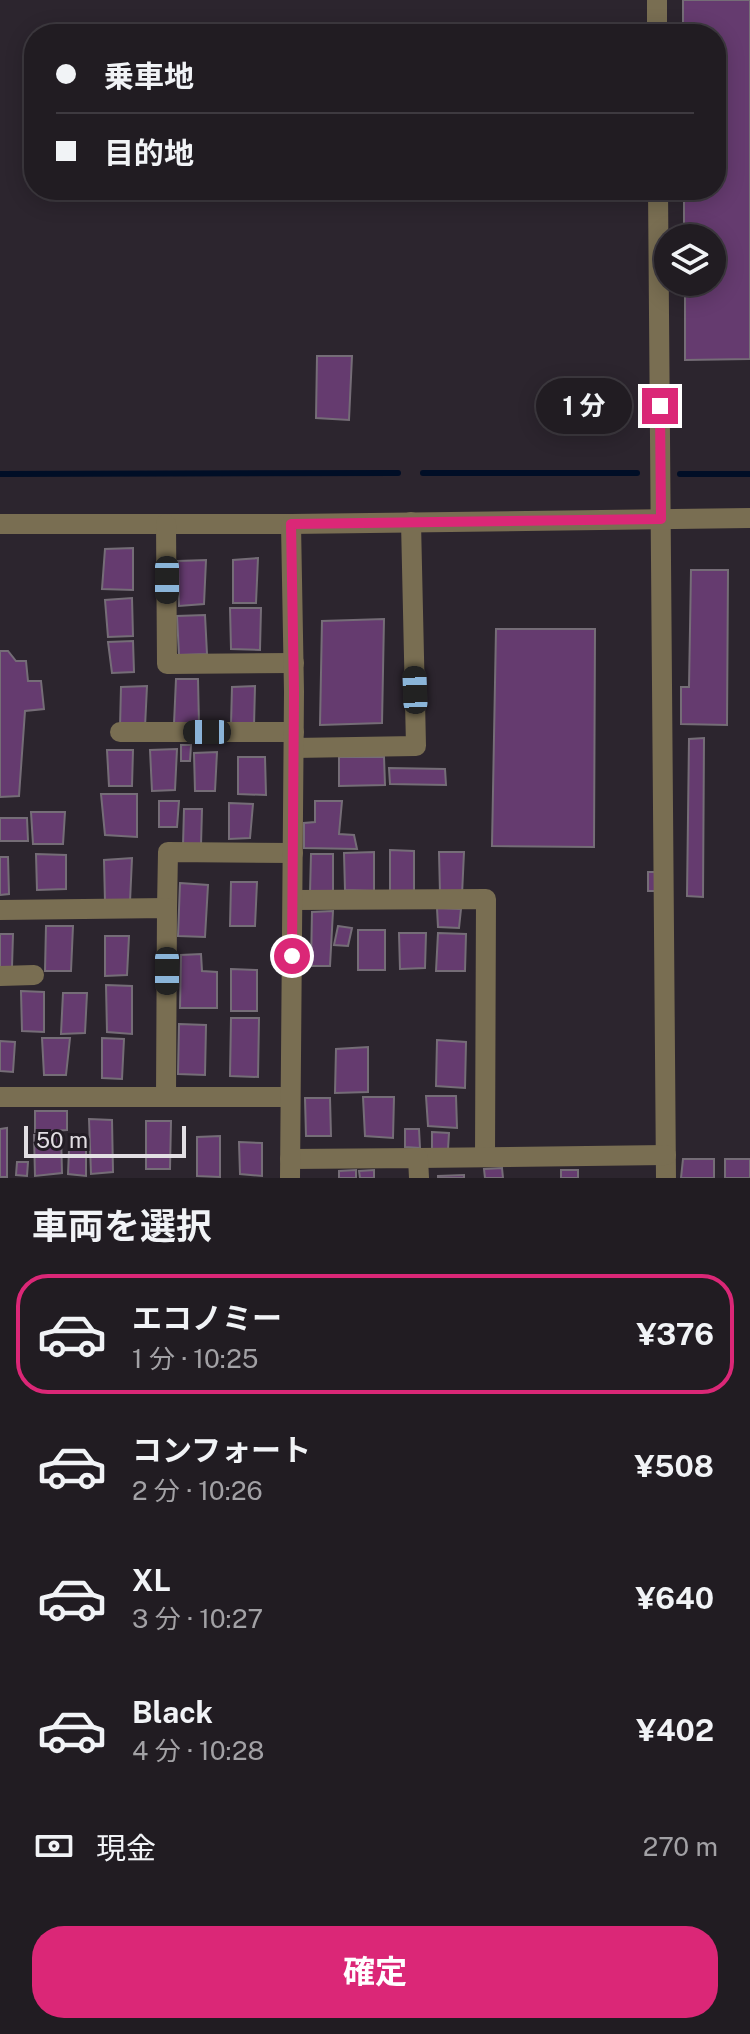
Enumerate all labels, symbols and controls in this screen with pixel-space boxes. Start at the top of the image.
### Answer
text: 乗車地 [104,58,194,94]
text: 目的地 [104,135,194,171]
map controls [654,224,726,296]
button: layers [654,224,726,296]
callout: 1 分 [536,378,632,434]
route end [642,388,678,424]
text: 1 分 [563,390,606,421]
car [155,556,179,604]
car [402,666,428,714]
car [183,720,231,744]
route start [274,938,310,974]
car [155,947,179,995]
scale bar [24,1122,186,1158]
text: 50 m [36,1127,88,1153]
text: 車両を選択 [32,1205,212,1247]
icon: car [36,1298,108,1370]
text: エコノミー [132,1300,282,1336]
text: ¥376 [636,1316,714,1352]
text: 1 分 · 10:25 [132,1343,258,1374]
icon: car [36,1430,108,1502]
text: コンフォート [132,1432,311,1468]
text: ¥508 [635,1448,714,1484]
text: 2 分 · 10:26 [132,1475,263,1506]
icon: car [36,1562,108,1634]
text: XL [132,1562,171,1598]
text: ¥640 [636,1580,714,1616]
text: 3 分 · 10:27 [132,1603,263,1634]
icon: car [36,1694,108,1766]
text: Black [132,1694,213,1730]
text: ¥402 [636,1712,714,1748]
text: 4 分 · 10:28 [132,1735,264,1766]
icon: cash [32,1824,76,1868]
text: 現金 [96,1830,156,1866]
text: 270 m [643,1831,718,1862]
button: 確定 [32,1926,718,2018]

